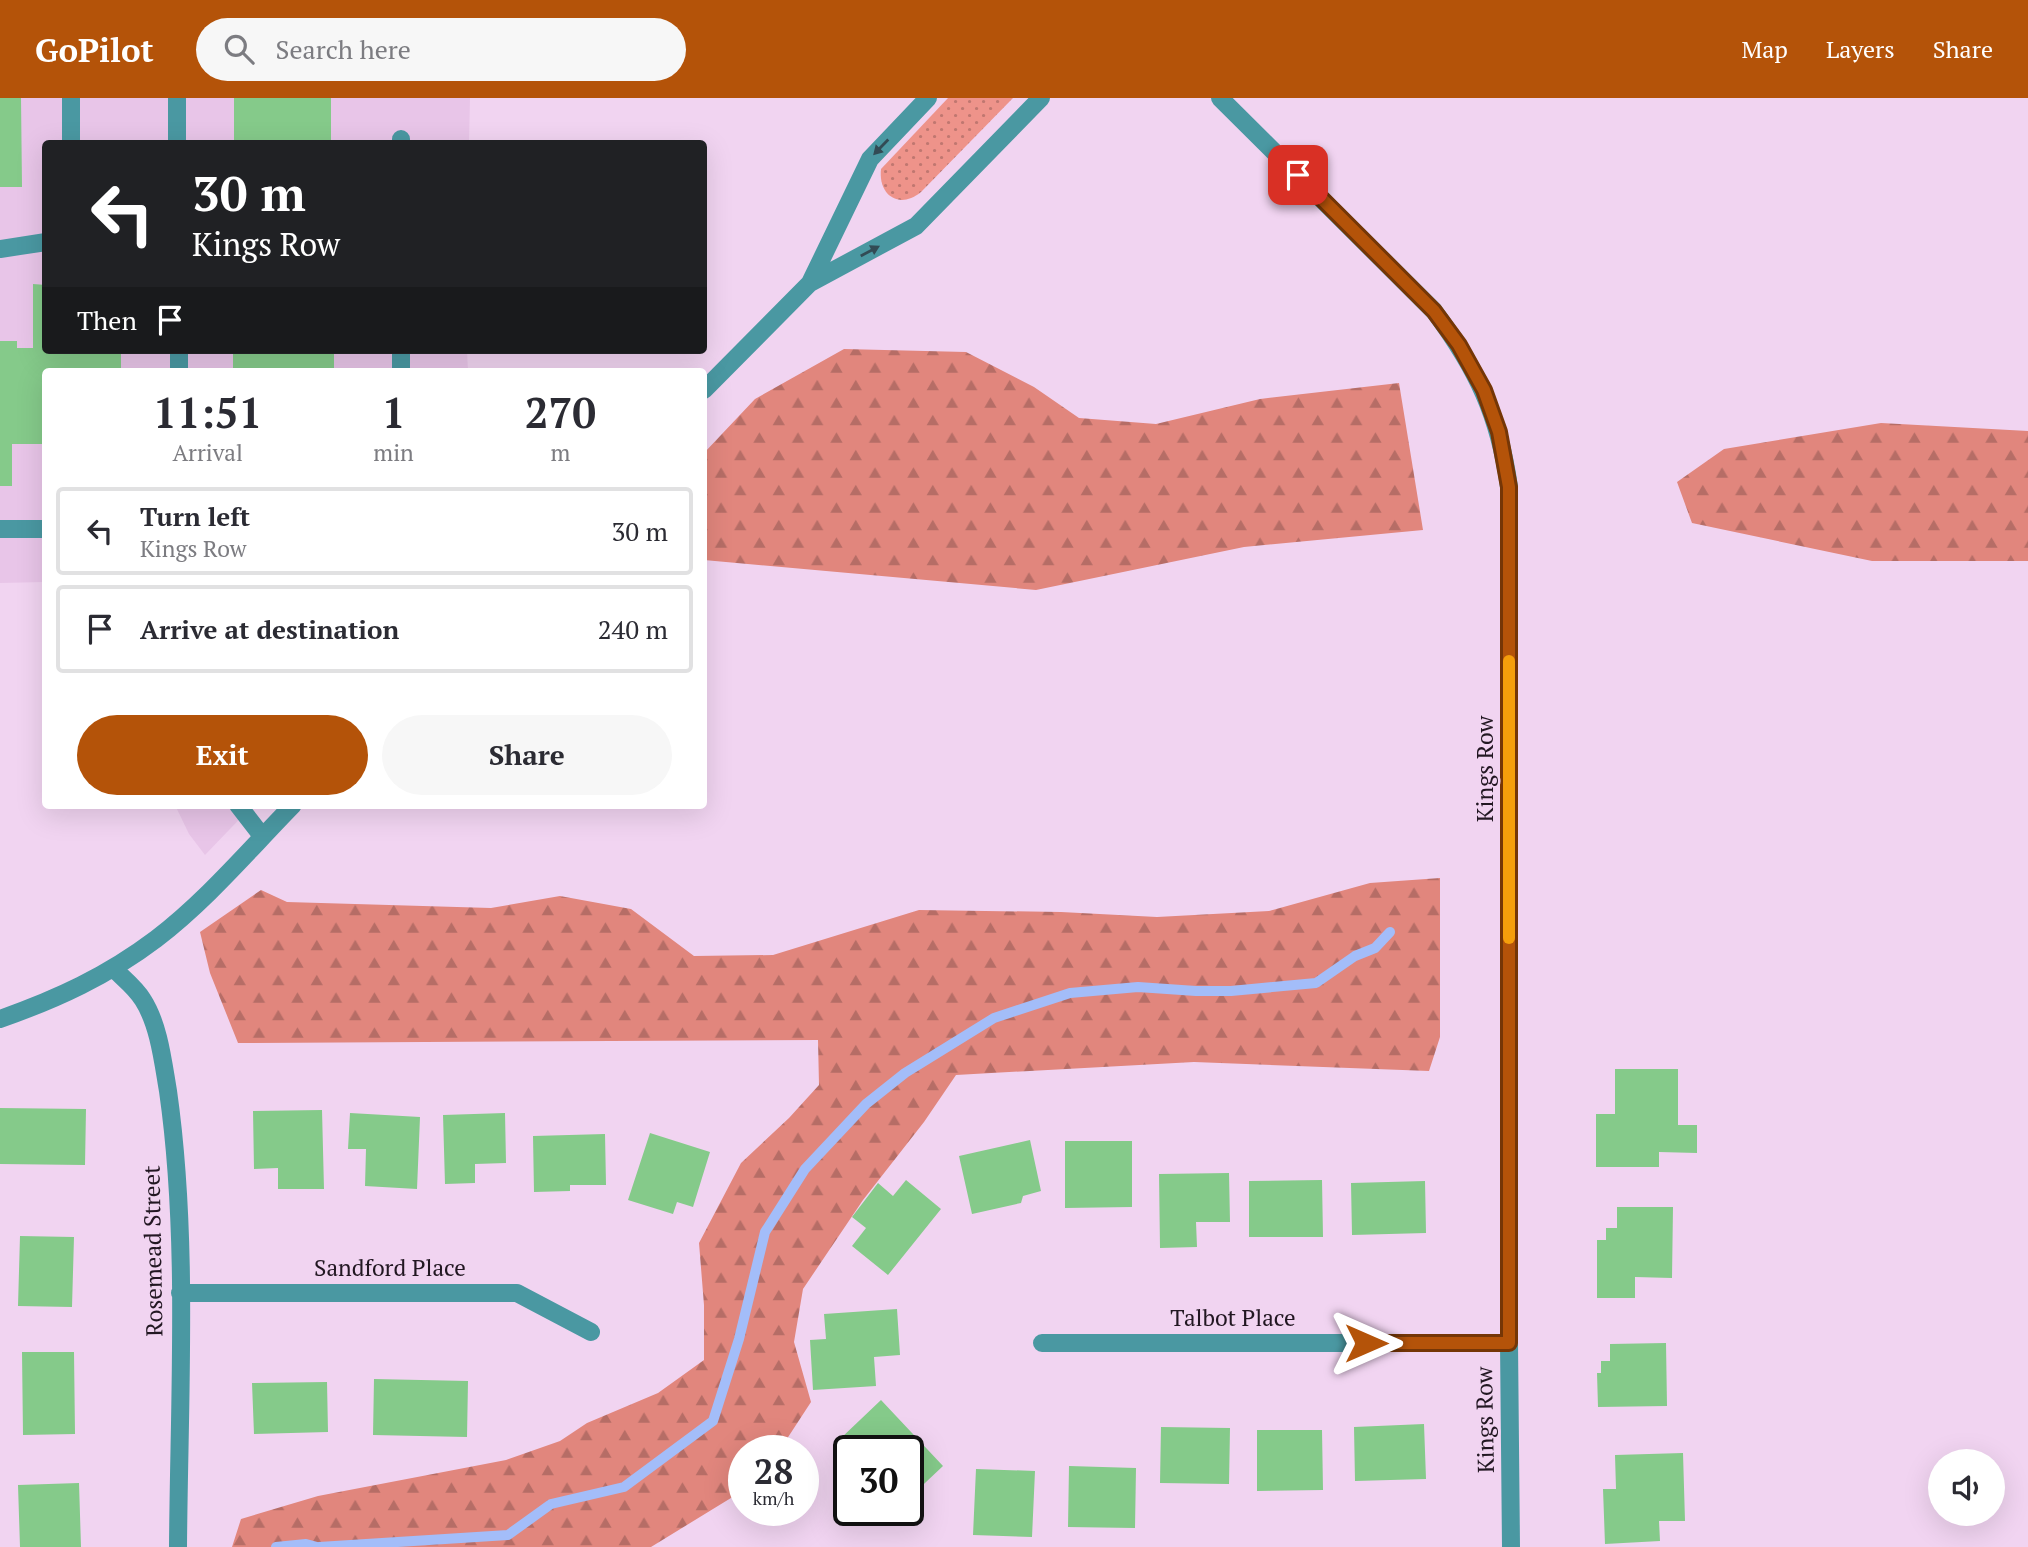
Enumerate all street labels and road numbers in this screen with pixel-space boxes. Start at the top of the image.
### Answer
street label: Kings Row [1469,716,1500,822]
street label: Rosemead Street [136,1165,169,1337]
street label: Sandford Place [314,1252,466,1283]
street label: Talbot Place [1170,1302,1296,1333]
street label: Kings Row [1468,1366,1501,1474]

